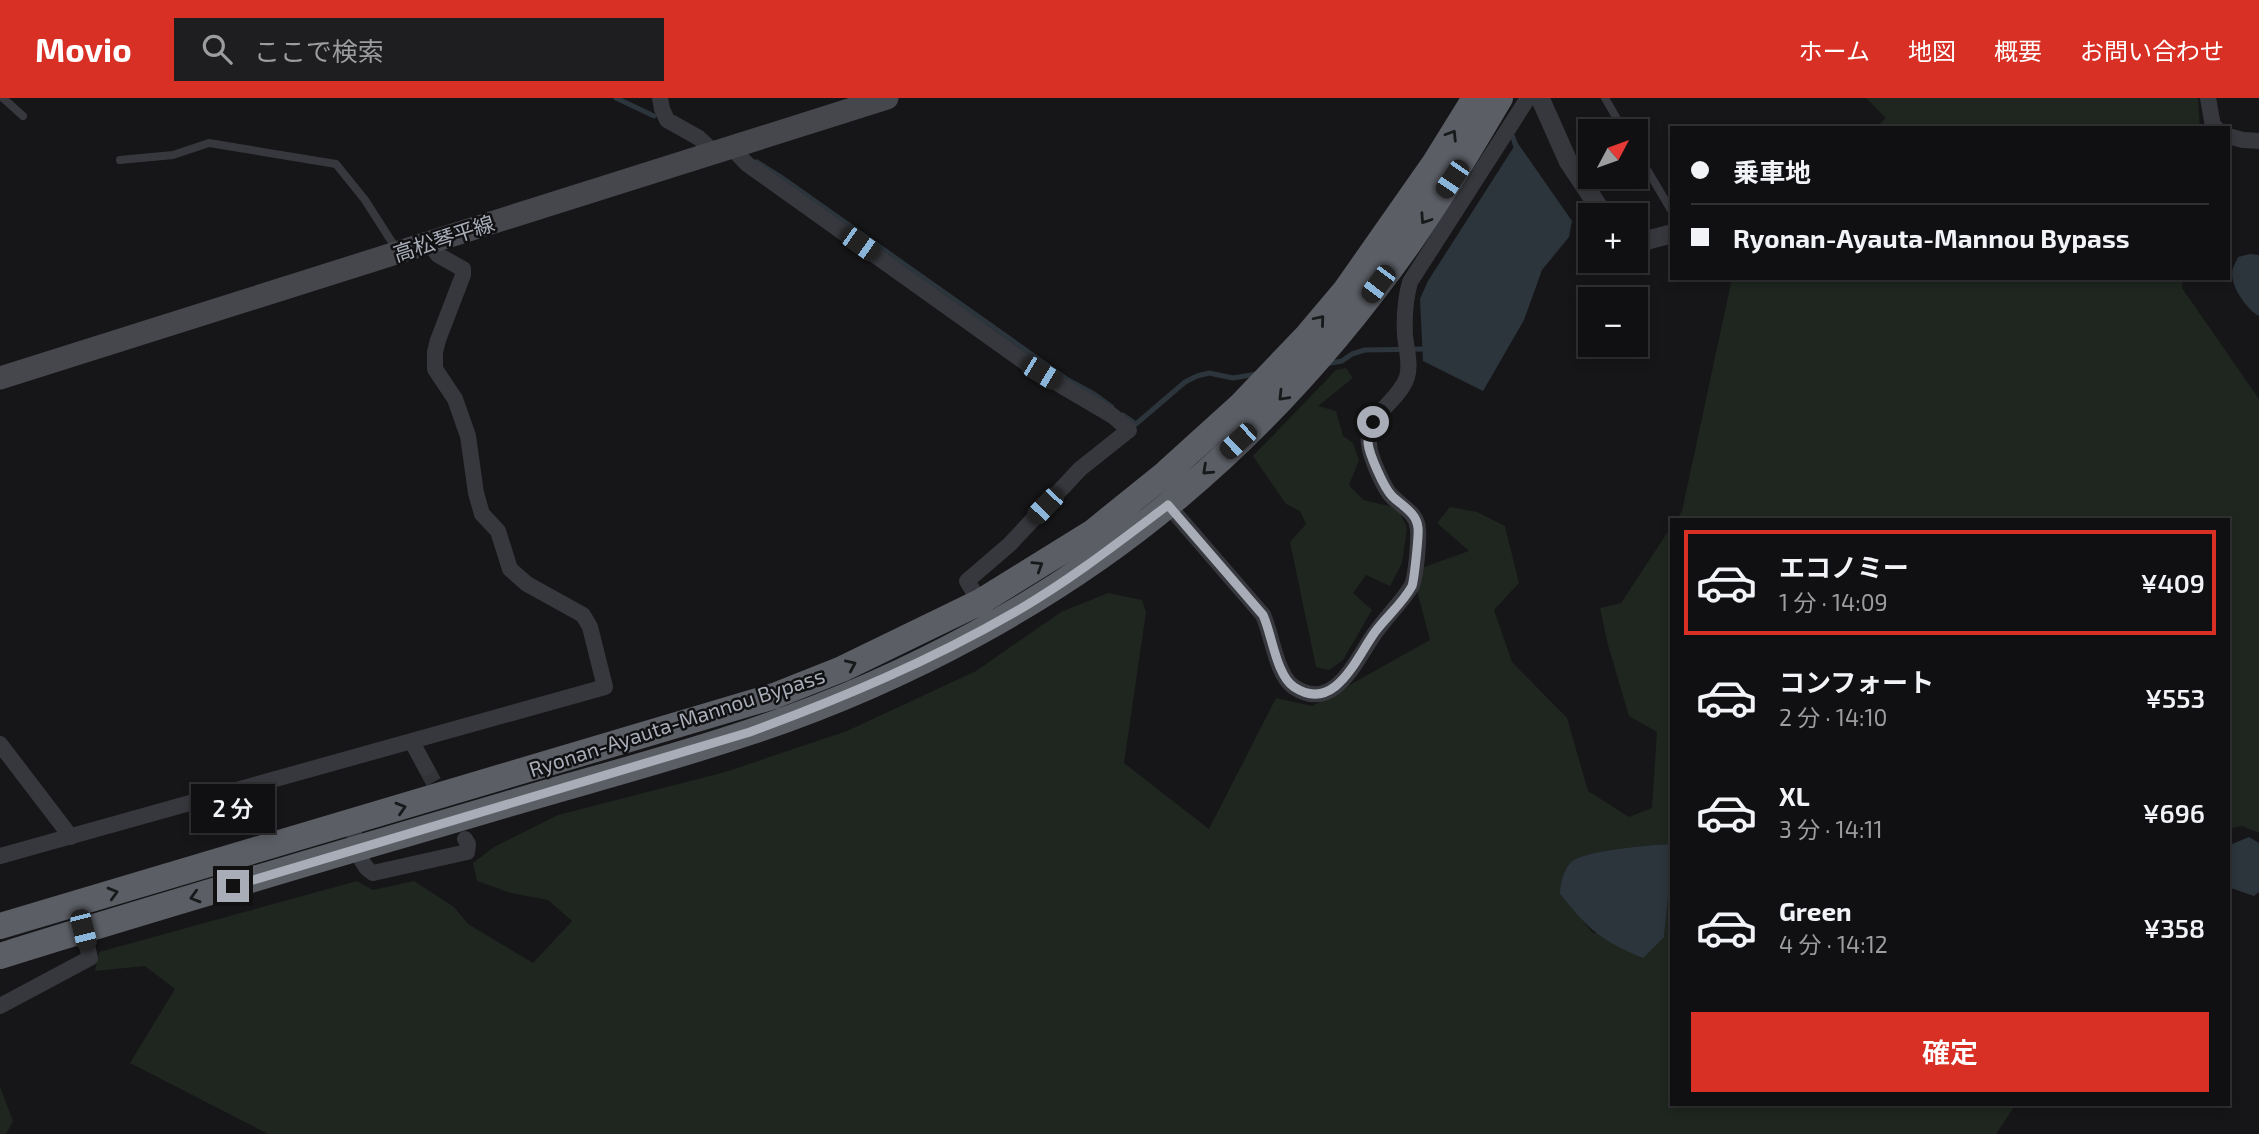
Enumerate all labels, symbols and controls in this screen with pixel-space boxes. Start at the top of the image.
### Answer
search box [174,18,664,81]
text: Movio [35,29,132,69]
icon: search [198,30,236,68]
text: ここで検索 [254,35,384,66]
text: ホーム [1799,36,1870,65]
text: 地図 [1908,36,1956,65]
text: 概要 [1994,36,2042,65]
text: お問い合わせ [2080,36,2224,65]
north arrow [1578,119,1648,189]
map controls [1578,119,1648,357]
one-way arrow [1444,130,1457,143]
car [1432,156,1473,202]
text: 乗車地 [1733,156,1811,187]
button: + [1578,203,1648,273]
street label: 高松琴平線 [390,209,497,266]
one-way arrow [1420,211,1433,224]
text: Ryonan-Ayauta-Mannou Bypass [1733,222,2130,253]
car [837,223,884,265]
car [1357,261,1400,307]
button: − [1578,287,1648,357]
one-way arrow [1312,316,1324,329]
car [1018,353,1065,393]
one-way arrow [1279,388,1292,401]
route start [1357,406,1389,438]
car [1216,419,1261,463]
one-way arrow [1202,462,1215,474]
car [1023,484,1068,528]
icon: car [1695,551,1758,614]
text: エコノミー [1779,551,1909,582]
one-way arrow [1030,562,1043,575]
text: ¥409 [2141,567,2205,598]
text: 1 分 · 14:09 [1779,588,1888,616]
one-way arrow [844,659,856,673]
street label: Ryonan-Ayauta-Mannou Bypass [526,662,828,781]
icon: car [1695,666,1758,729]
text: コンフォート [1779,666,1934,697]
text: ¥553 [2145,682,2205,713]
text: 2 分 · 14:10 [1779,703,1888,731]
text: XL [1779,780,1810,811]
icon: car [1695,781,1758,844]
callout: 2 分 [191,784,275,834]
text: 2 分 [212,794,254,822]
text: ¥696 [2143,797,2205,828]
one-way arrow [395,802,407,817]
text: 3 分 · 14:11 [1779,815,1883,843]
route end [217,870,249,902]
one-way arrow [106,887,118,902]
one-way arrow [190,888,202,903]
text: Green [1779,895,1852,926]
icon: car [1695,896,1758,959]
car [68,907,99,953]
text: ¥358 [2143,912,2205,943]
text: 4 分 · 14:12 [1779,930,1888,958]
button: 確定 [1691,1012,2209,1092]

